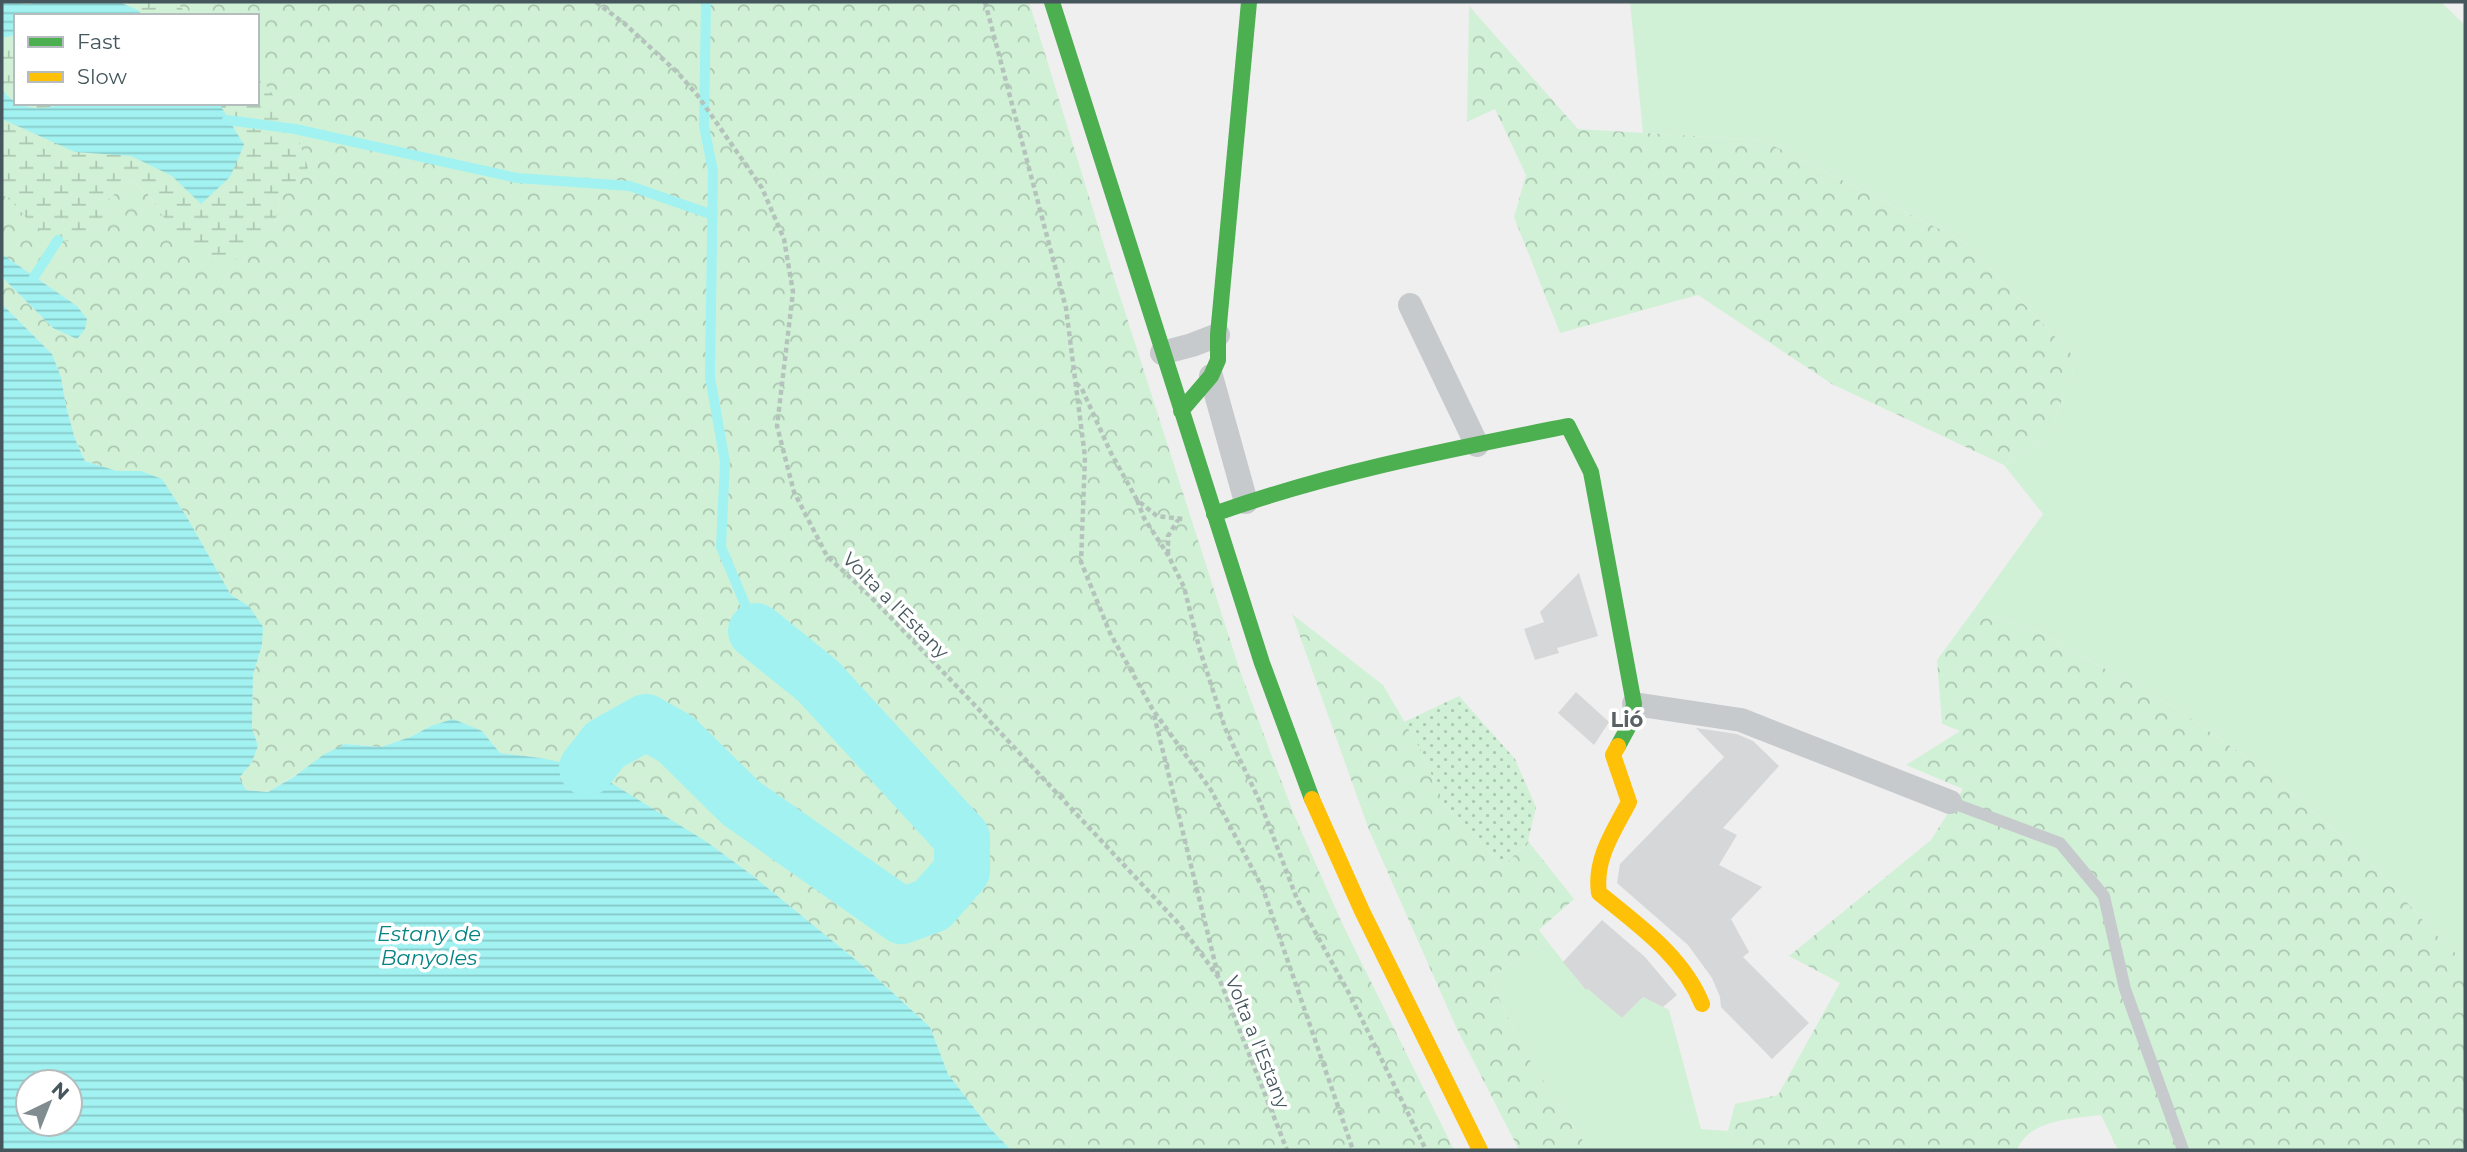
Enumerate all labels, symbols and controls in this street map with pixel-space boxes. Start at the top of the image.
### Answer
legend [14,14,259,105]
text: Fast [77,29,121,54]
text: Slow [77,64,127,89]
street label: Volta a l'Estany [838,547,954,664]
district label: Lió [1611,707,1644,732]
water label: Estany de Banyoles [377,921,481,970]
street label: Volta a l'Estany [1220,973,1295,1112]
north arrow [14,1068,84,1138]
text: N [47,1077,74,1105]

